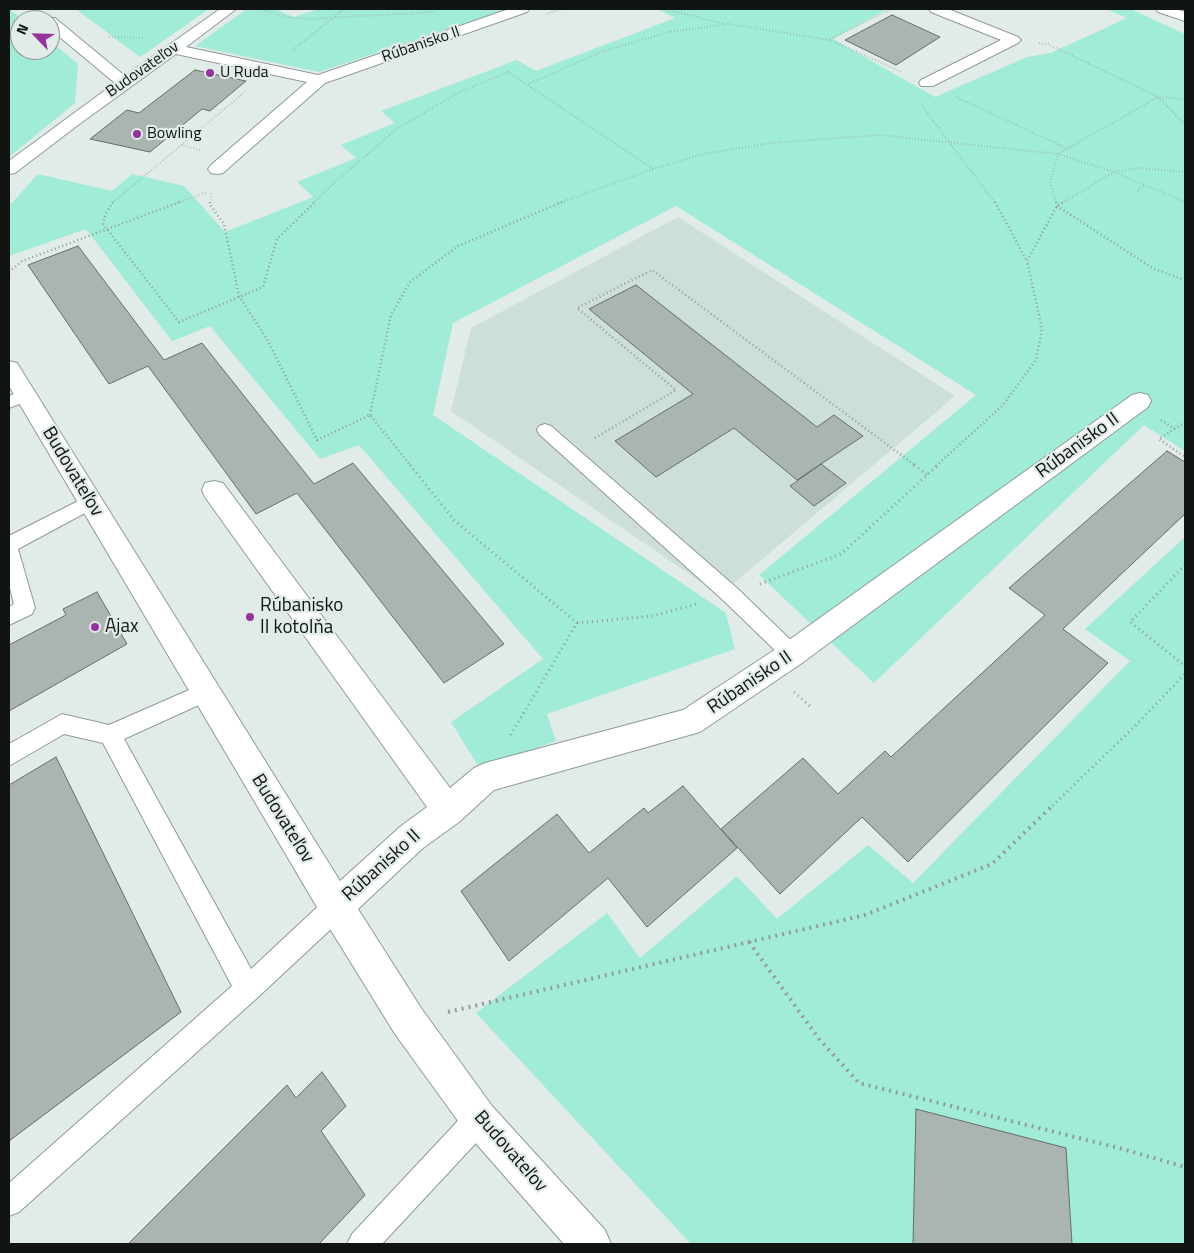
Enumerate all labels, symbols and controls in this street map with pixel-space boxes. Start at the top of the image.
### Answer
north arrow [10,10,60,60]
text: N [10,20,33,38]
street label: Rúbanisko II [379,23,463,67]
street label: Budovateľov [103,38,183,102]
place label: U Ruda [220,63,269,83]
marker: U Ruda [204,67,216,79]
place label: Bowling [147,124,201,144]
marker: Bowling [131,128,143,140]
street label: Rúbanisko II [1032,408,1124,484]
street label: Budovateľov [36,423,108,521]
place label: Rúbanisko II kotolňa [260,595,343,639]
marker: Rúbanisko II kotolňa [244,611,256,623]
place label: Ajax [105,616,139,638]
marker: Ajax [89,621,101,633]
street label: Rúbanisko II [703,646,797,720]
street label: Budovateľov [246,770,318,868]
street label: Rúbanisko II [338,825,426,907]
street label: Budovateľov [468,1107,552,1197]

